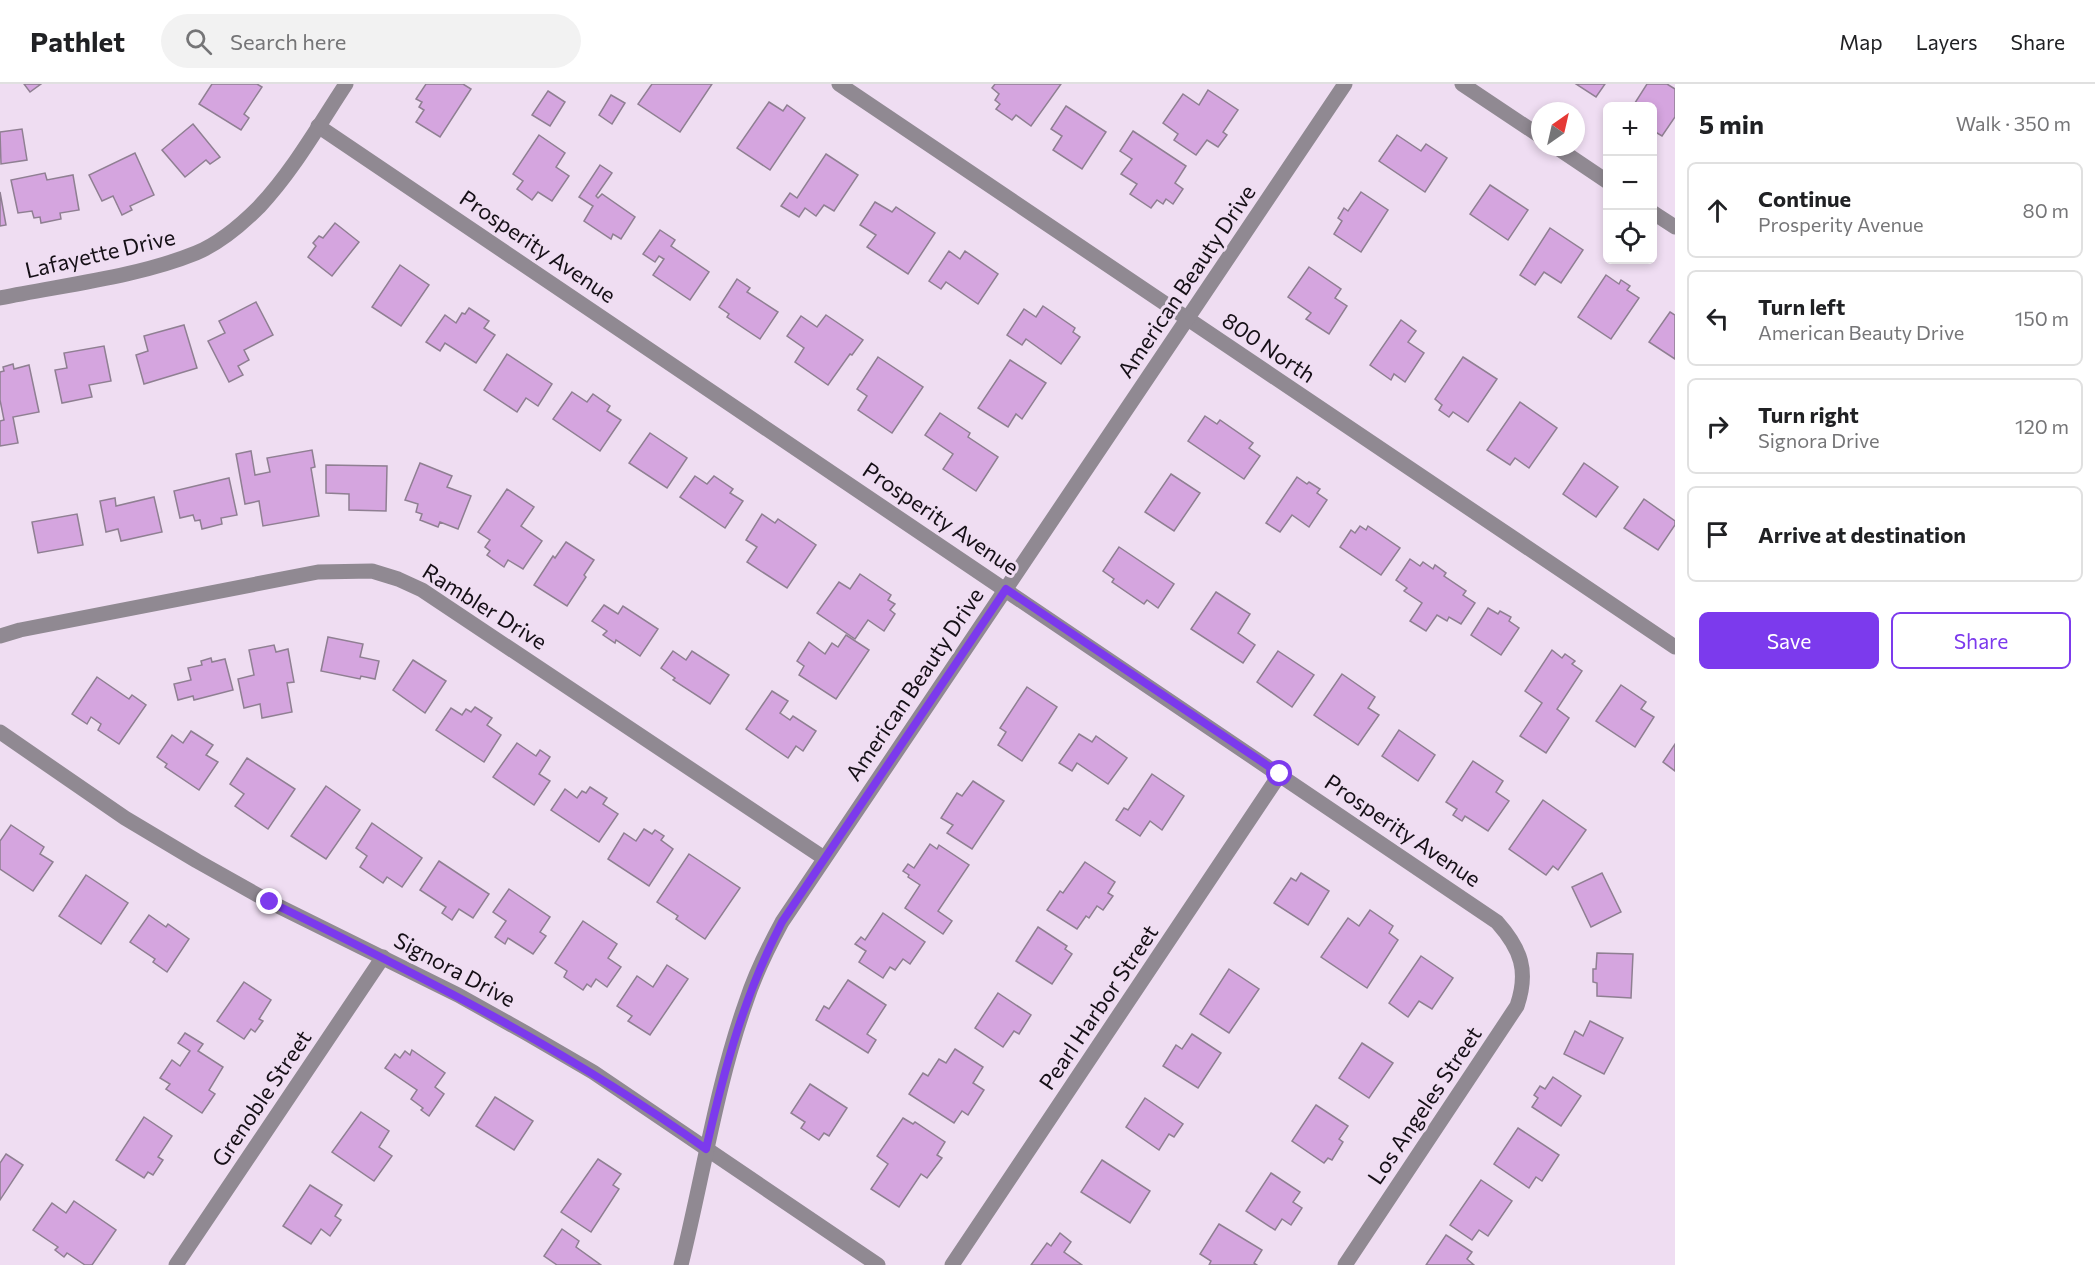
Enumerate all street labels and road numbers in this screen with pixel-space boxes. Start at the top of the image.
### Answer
street label: American Beauty Drive [1111,179,1261,383]
street label: Prosperity Avenue [455,184,621,308]
street label: Lafayette Drive [22,223,178,283]
street label: 800 North [1217,306,1321,388]
street label: Prosperity Avenue [858,456,1024,580]
street label: Rambler Drive [418,557,552,655]
street label: American Beauty Drive [839,582,989,786]
street label: Prosperity Avenue [1320,768,1486,892]
street label: Pearl Harbor Street [1033,919,1163,1095]
street label: Signora Drive [390,926,520,1012]
street label: Los Angeles Street [1361,1021,1487,1189]
street label: Grenoble Street [205,1025,317,1171]

